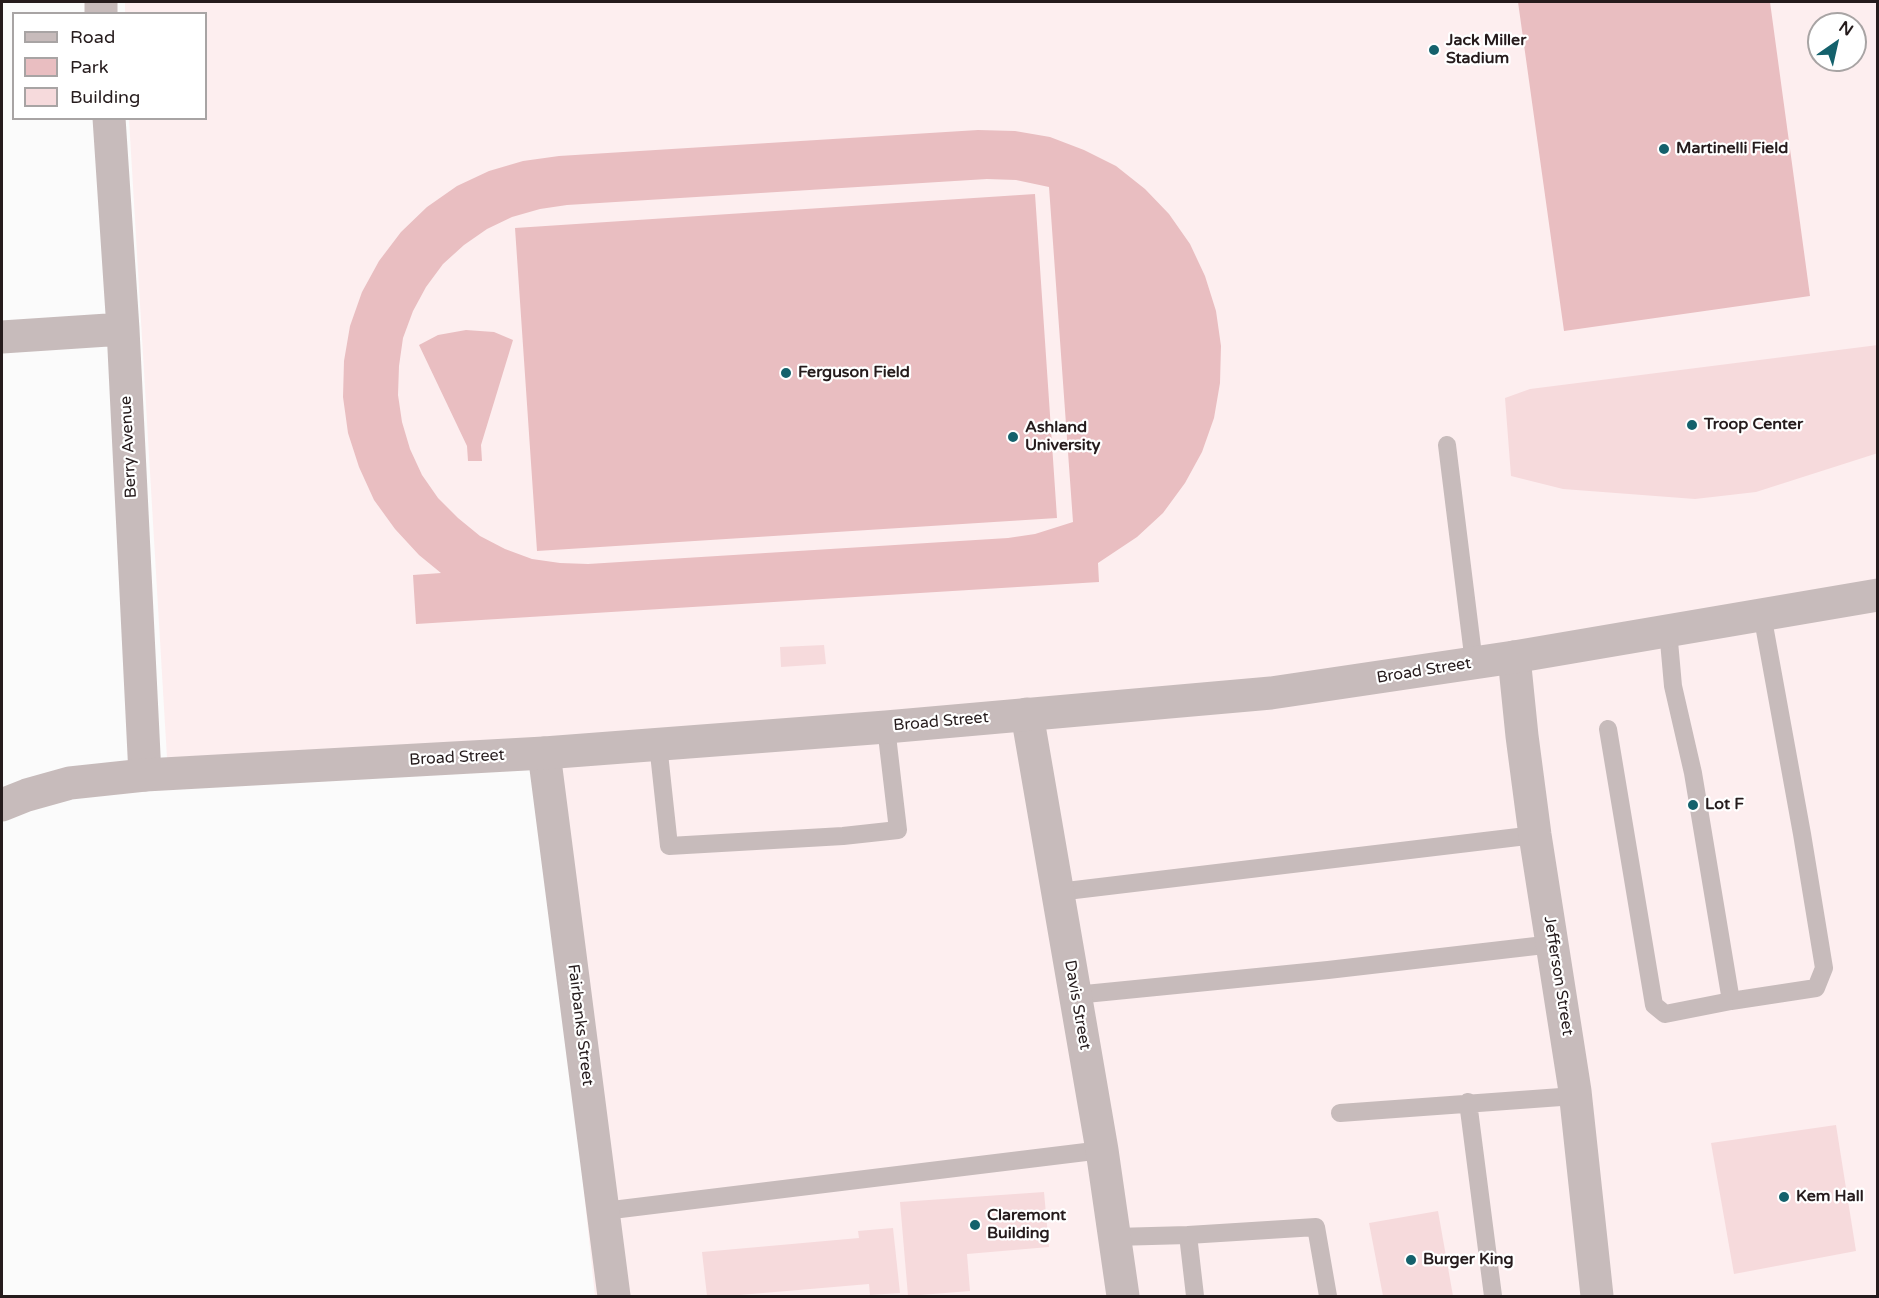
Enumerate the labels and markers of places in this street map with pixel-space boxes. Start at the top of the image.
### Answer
place label: Jack Miller Stadium [1446,31,1526,69]
marker: Jack Miller Stadium [1427,43,1441,57]
place label: Martinelli Field [1676,139,1788,159]
marker: Martinelli Field [1657,142,1671,156]
place label: Ferguson Field [798,363,910,383]
marker: Ferguson Field [779,366,793,380]
place label: Troop Center [1704,415,1803,435]
place label: Ashland University [1025,418,1100,456]
marker: Troop Center [1685,418,1699,432]
marker: Ashland University [1006,430,1020,444]
place label: Lot F [1705,795,1744,815]
marker: Lot F [1686,798,1700,812]
place label: Kem Hall [1796,1187,1864,1207]
marker: Kem Hall [1777,1190,1791,1204]
place label: Claremont Building [987,1206,1066,1244]
marker: Claremont Building [968,1218,982,1232]
place label: Burger King [1423,1250,1514,1270]
marker: Burger King [1404,1253,1418,1267]

